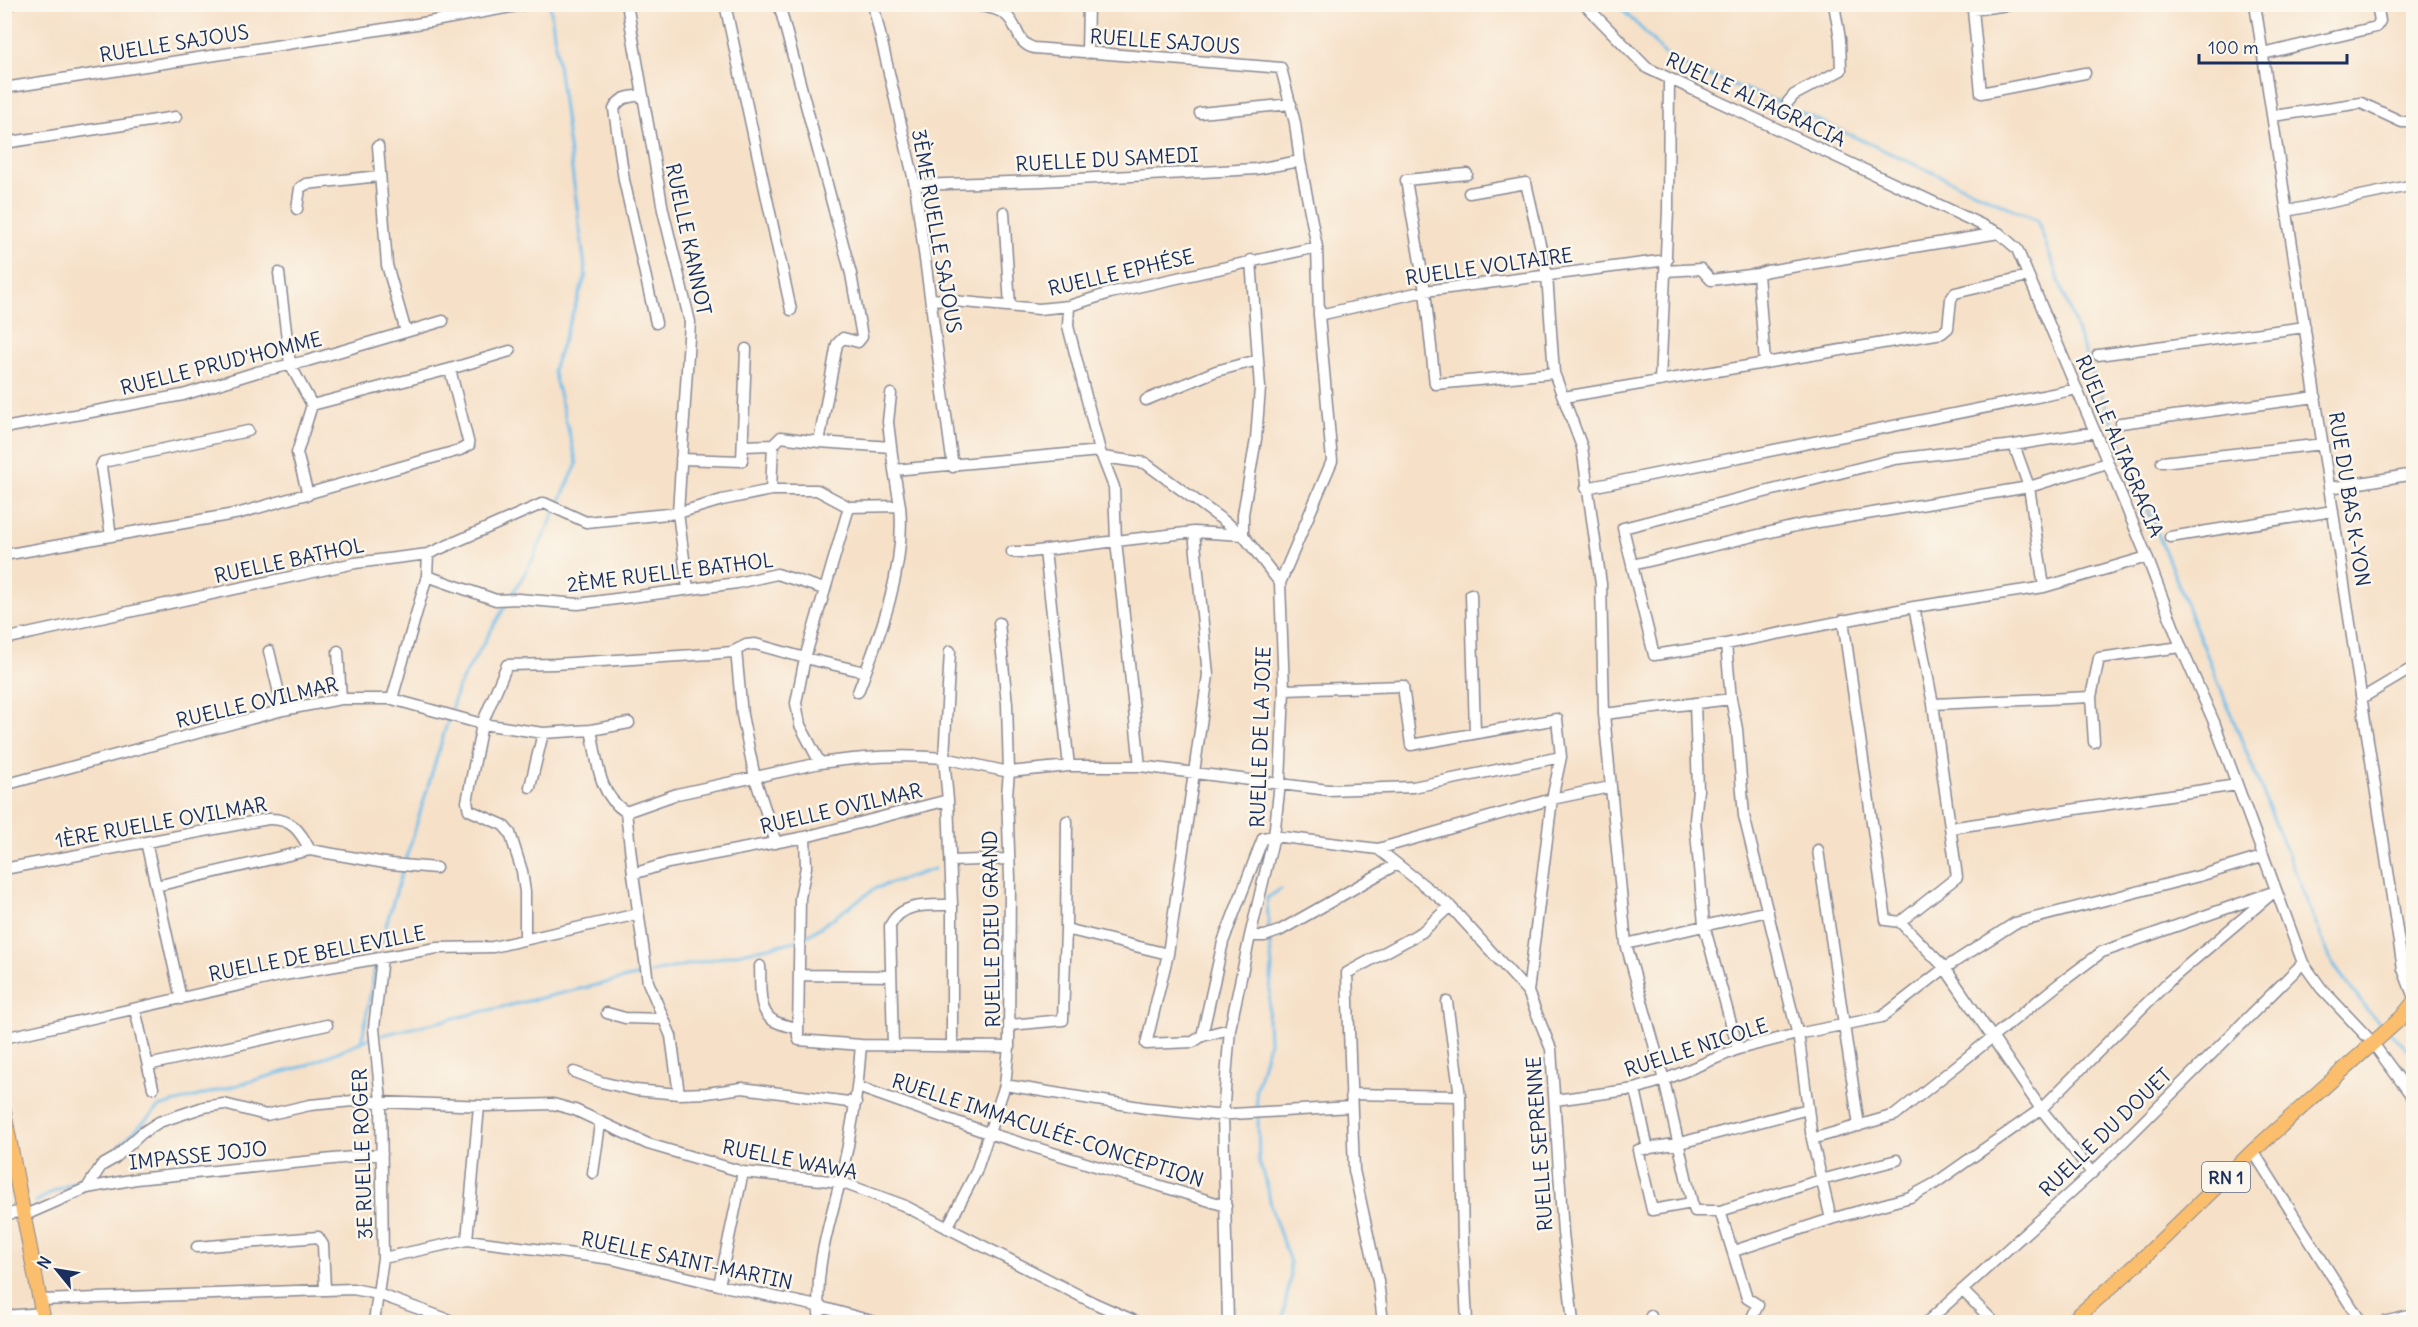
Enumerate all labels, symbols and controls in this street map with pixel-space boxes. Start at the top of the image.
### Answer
street label: RUELLE SAJOUS [98,19,250,67]
street label: RUELLE SAJOUS [1089,23,1241,59]
scale bar [2199,27,2348,65]
text: 100 m [2208,36,2259,59]
street label: RUELLE ALTAGRACIA [1662,46,1850,152]
street label: 3ÈME RUELLE SAJOUS [907,127,967,335]
street label: RUELLE DU SAMEDI [1015,142,1199,176]
street label: RUELLE KANNOT [661,161,717,317]
street label: RUELLE VOLTAIRE [1404,242,1574,290]
street label: RUELLE EPHÉSE [1046,243,1196,301]
street label: RUELLE PRUD'HOMME [118,326,324,400]
street label: RUELLE ALTAGRACIA [2070,351,2170,541]
street label: RUE DU BAS K-YON [2324,410,2376,588]
street label: RUELLE BATHOL [212,532,366,588]
street label: 2ÈME RUELLE BATHOL [565,547,775,597]
street label: RUELLE DE LA JOIE [1244,646,1276,828]
street label: RUELLE OVILMAR [173,671,341,733]
street label: RUELLE OVILMAR [757,777,925,839]
street label: 1ÈRE RUELLE OVILMAR [53,791,269,853]
street label: RUELLE DIEU GRAND [977,830,1005,1028]
street label: RUELLE DE BELLEVILLE [207,920,427,986]
street label: RUELLE NICOLE [1621,1012,1771,1082]
street label: RUELLE SEPRENNE [1520,1056,1558,1232]
street label: RUELLE DU DOUET [2034,1062,2176,1202]
street label: 3E RUELLE ROGER [347,1068,377,1240]
street label: RUELLE IMMACULÉE-CONCEPTION [889,1068,1207,1192]
street label: RUELLE WAWA [720,1134,860,1184]
street label: IMPASSE JOJO [128,1135,268,1175]
road number: RN 1 [2202,1162,2250,1192]
street label: RUELLE SAINT-MARTIN [579,1225,795,1295]
north arrow [27,1240,87,1300]
text: N [33,1253,55,1272]

